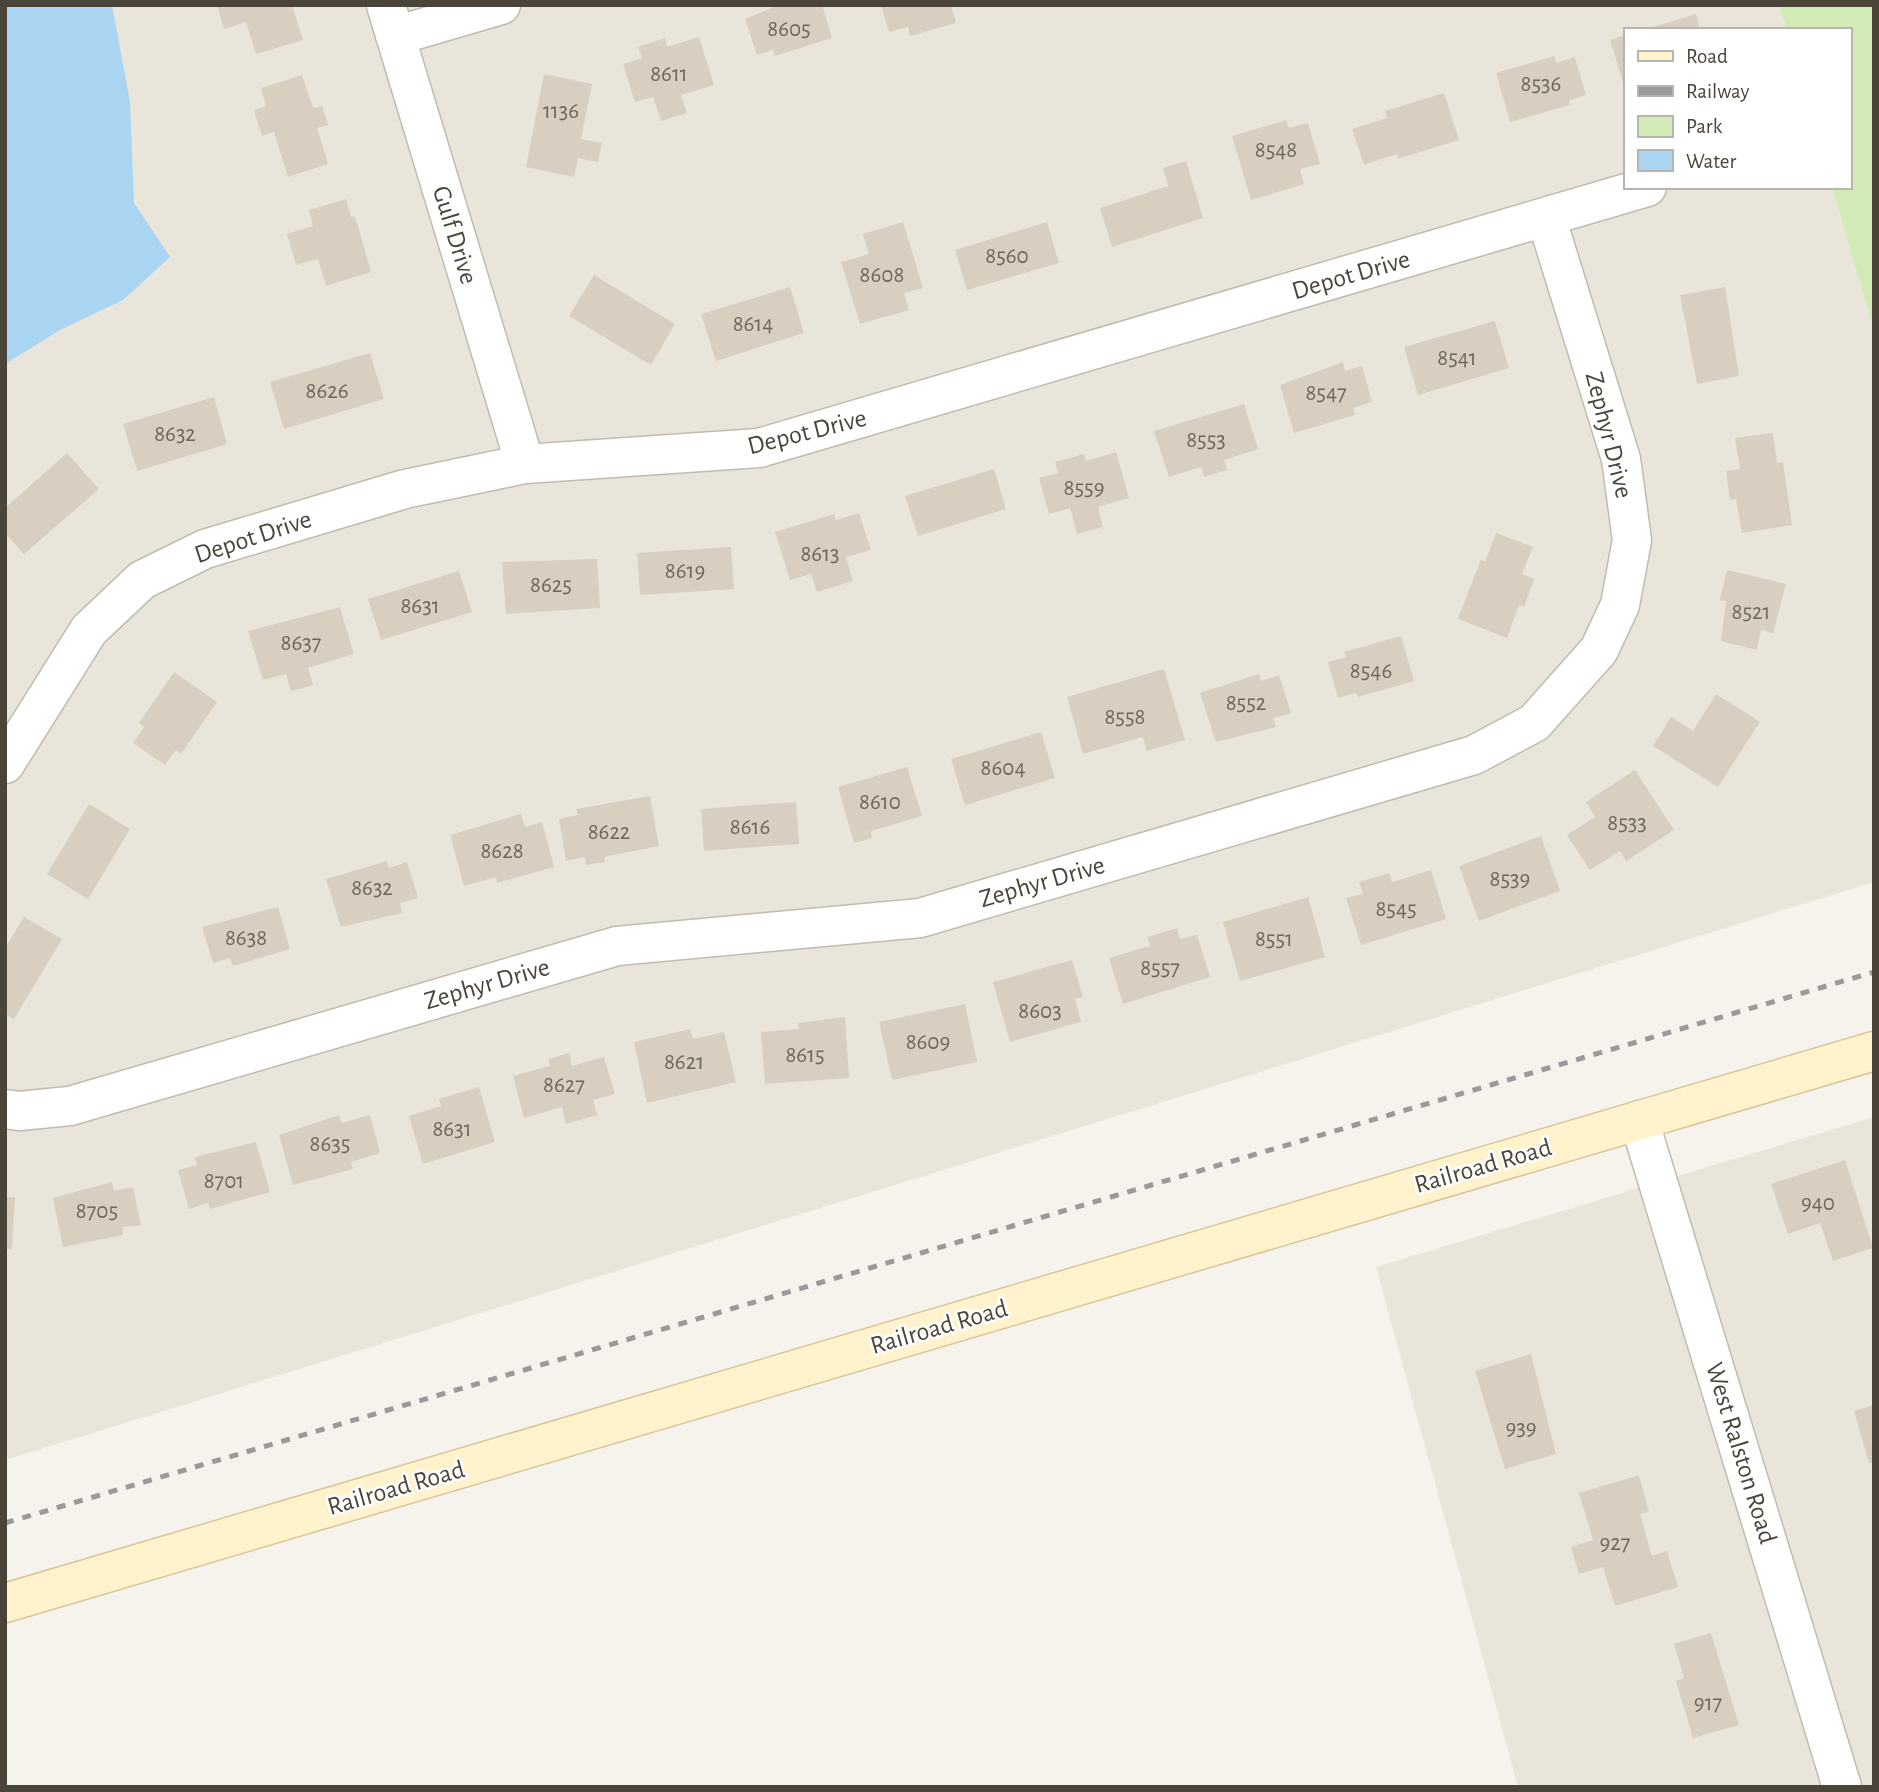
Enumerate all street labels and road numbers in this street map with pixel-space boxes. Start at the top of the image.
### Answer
street label: Gulf Drive [428,183,482,287]
street label: Depot Drive [1289,246,1413,304]
street label: Zephyr Drive [1581,369,1637,501]
street label: Depot Drive [745,405,869,459]
street label: Depot Drive [191,506,315,568]
street label: Zephyr Drive [976,852,1108,912]
street label: Zephyr Drive [421,954,553,1014]
street label: Railroad Road [1412,1134,1554,1198]
street label: Railroad Road [868,1295,1010,1359]
street label: West Ralston Road [1701,1359,1781,1547]
street label: Railroad Road [325,1456,467,1520]

